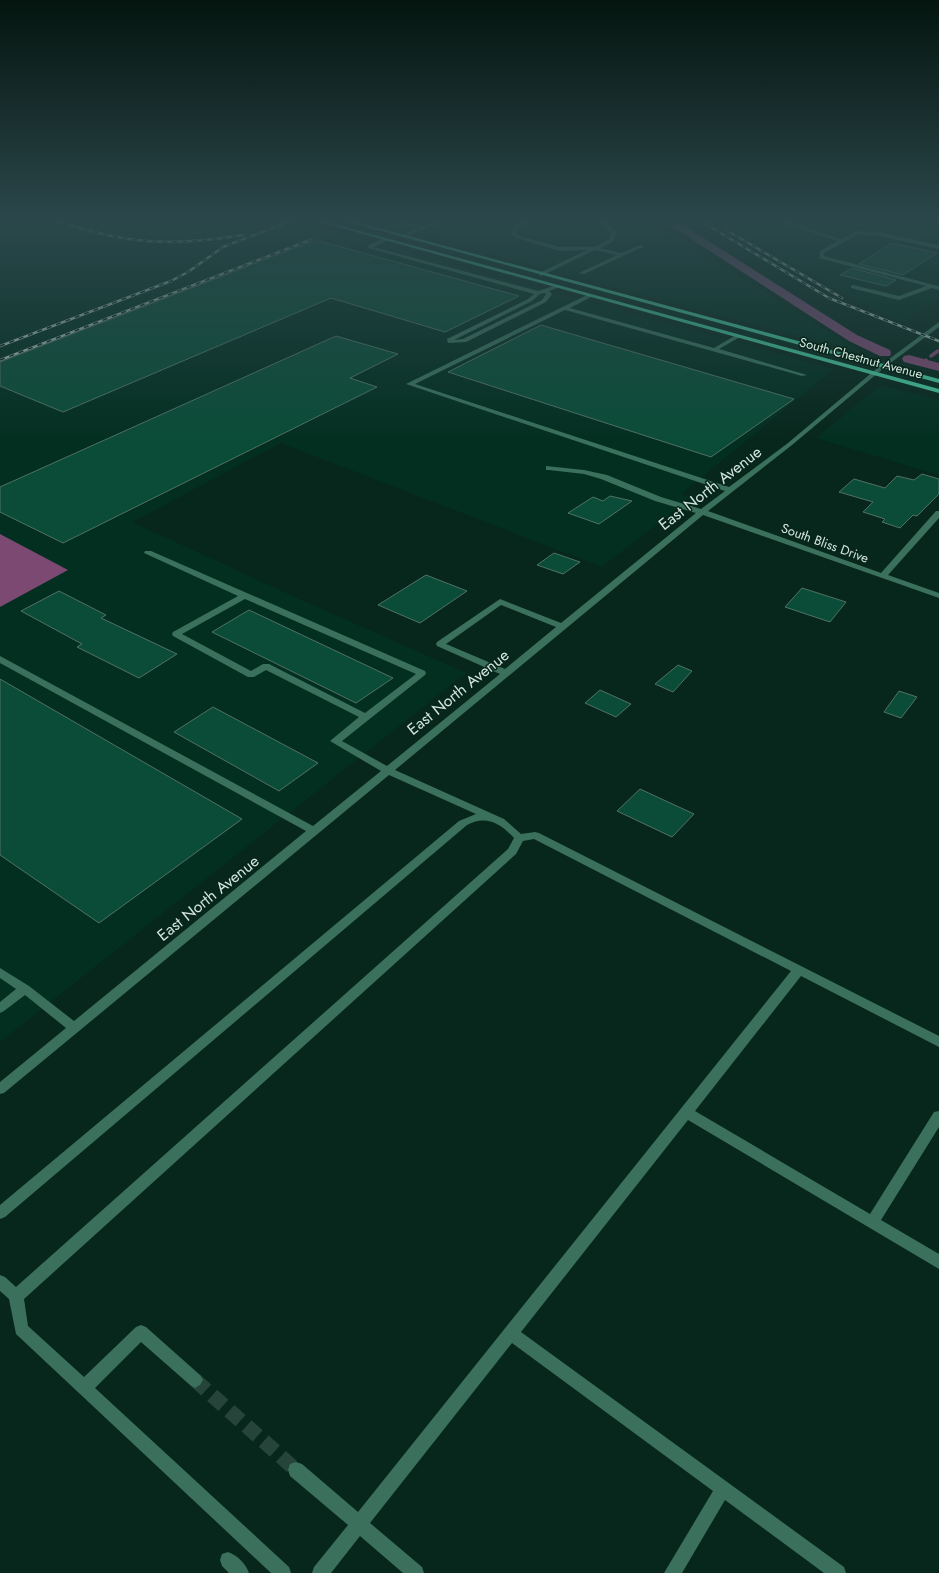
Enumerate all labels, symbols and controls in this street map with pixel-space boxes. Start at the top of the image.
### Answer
street label: South Chestnut Avenue [797,332,925,384]
street label: East North Avenue [654,440,766,536]
street label: South Bliss Drive [779,518,872,568]
street label: East North Avenue [402,644,514,740]
street label: East North Avenue [152,850,264,946]

